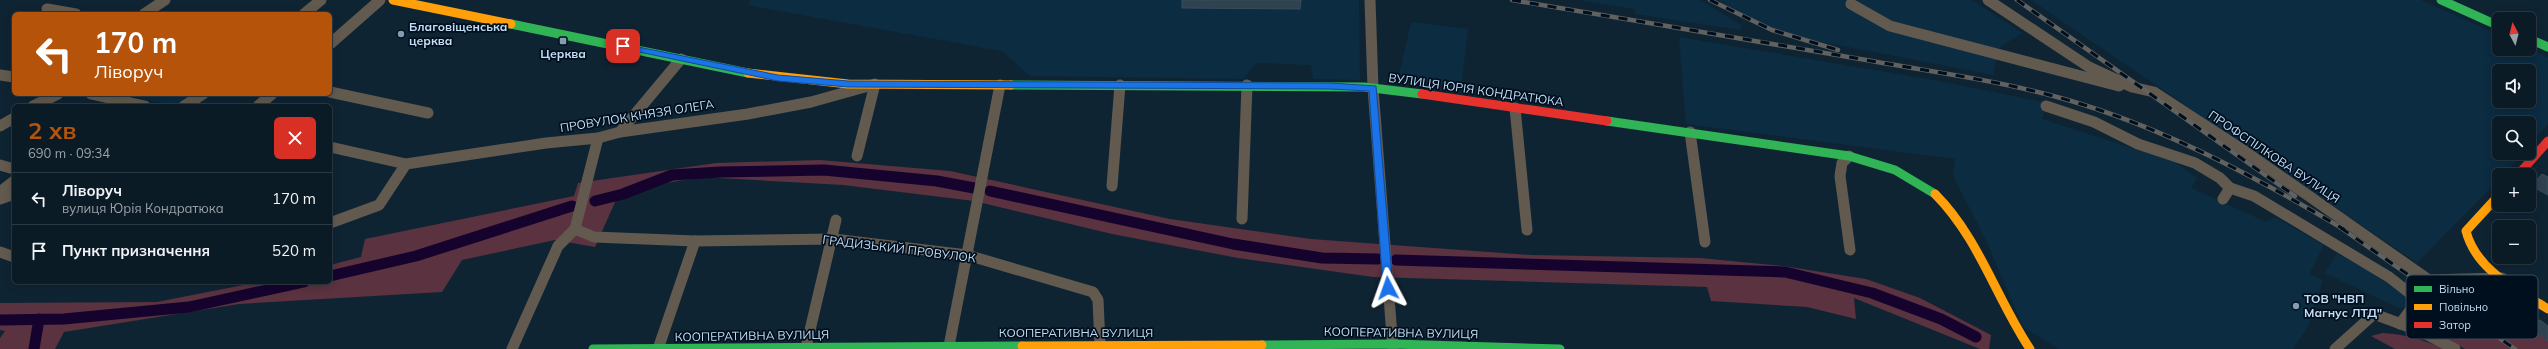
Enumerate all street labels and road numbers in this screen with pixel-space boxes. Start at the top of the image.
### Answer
street label: ВУЛИЦЯ ЮРІЯ КОНДРАТЮКА [1388,70,1565,109]
street label: ПРОВУЛОК КНЯЗЯ ОЛЕГА [559,96,715,135]
street label: ПРОФСПІЛКОВА ВУЛИЦЯ [2206,107,2343,206]
street label: ГРАДИЗЬКИЙ ПРОВУЛОК [822,232,977,265]
street label: КООПЕРАТИВНА ВУЛИЦЯ [1324,324,1478,341]
street label: КООПЕРАТИВНА ВУЛИЦЯ [999,325,1153,340]
street label: КООПЕРАТИВНА ВУЛИЦЯ [675,327,829,344]

